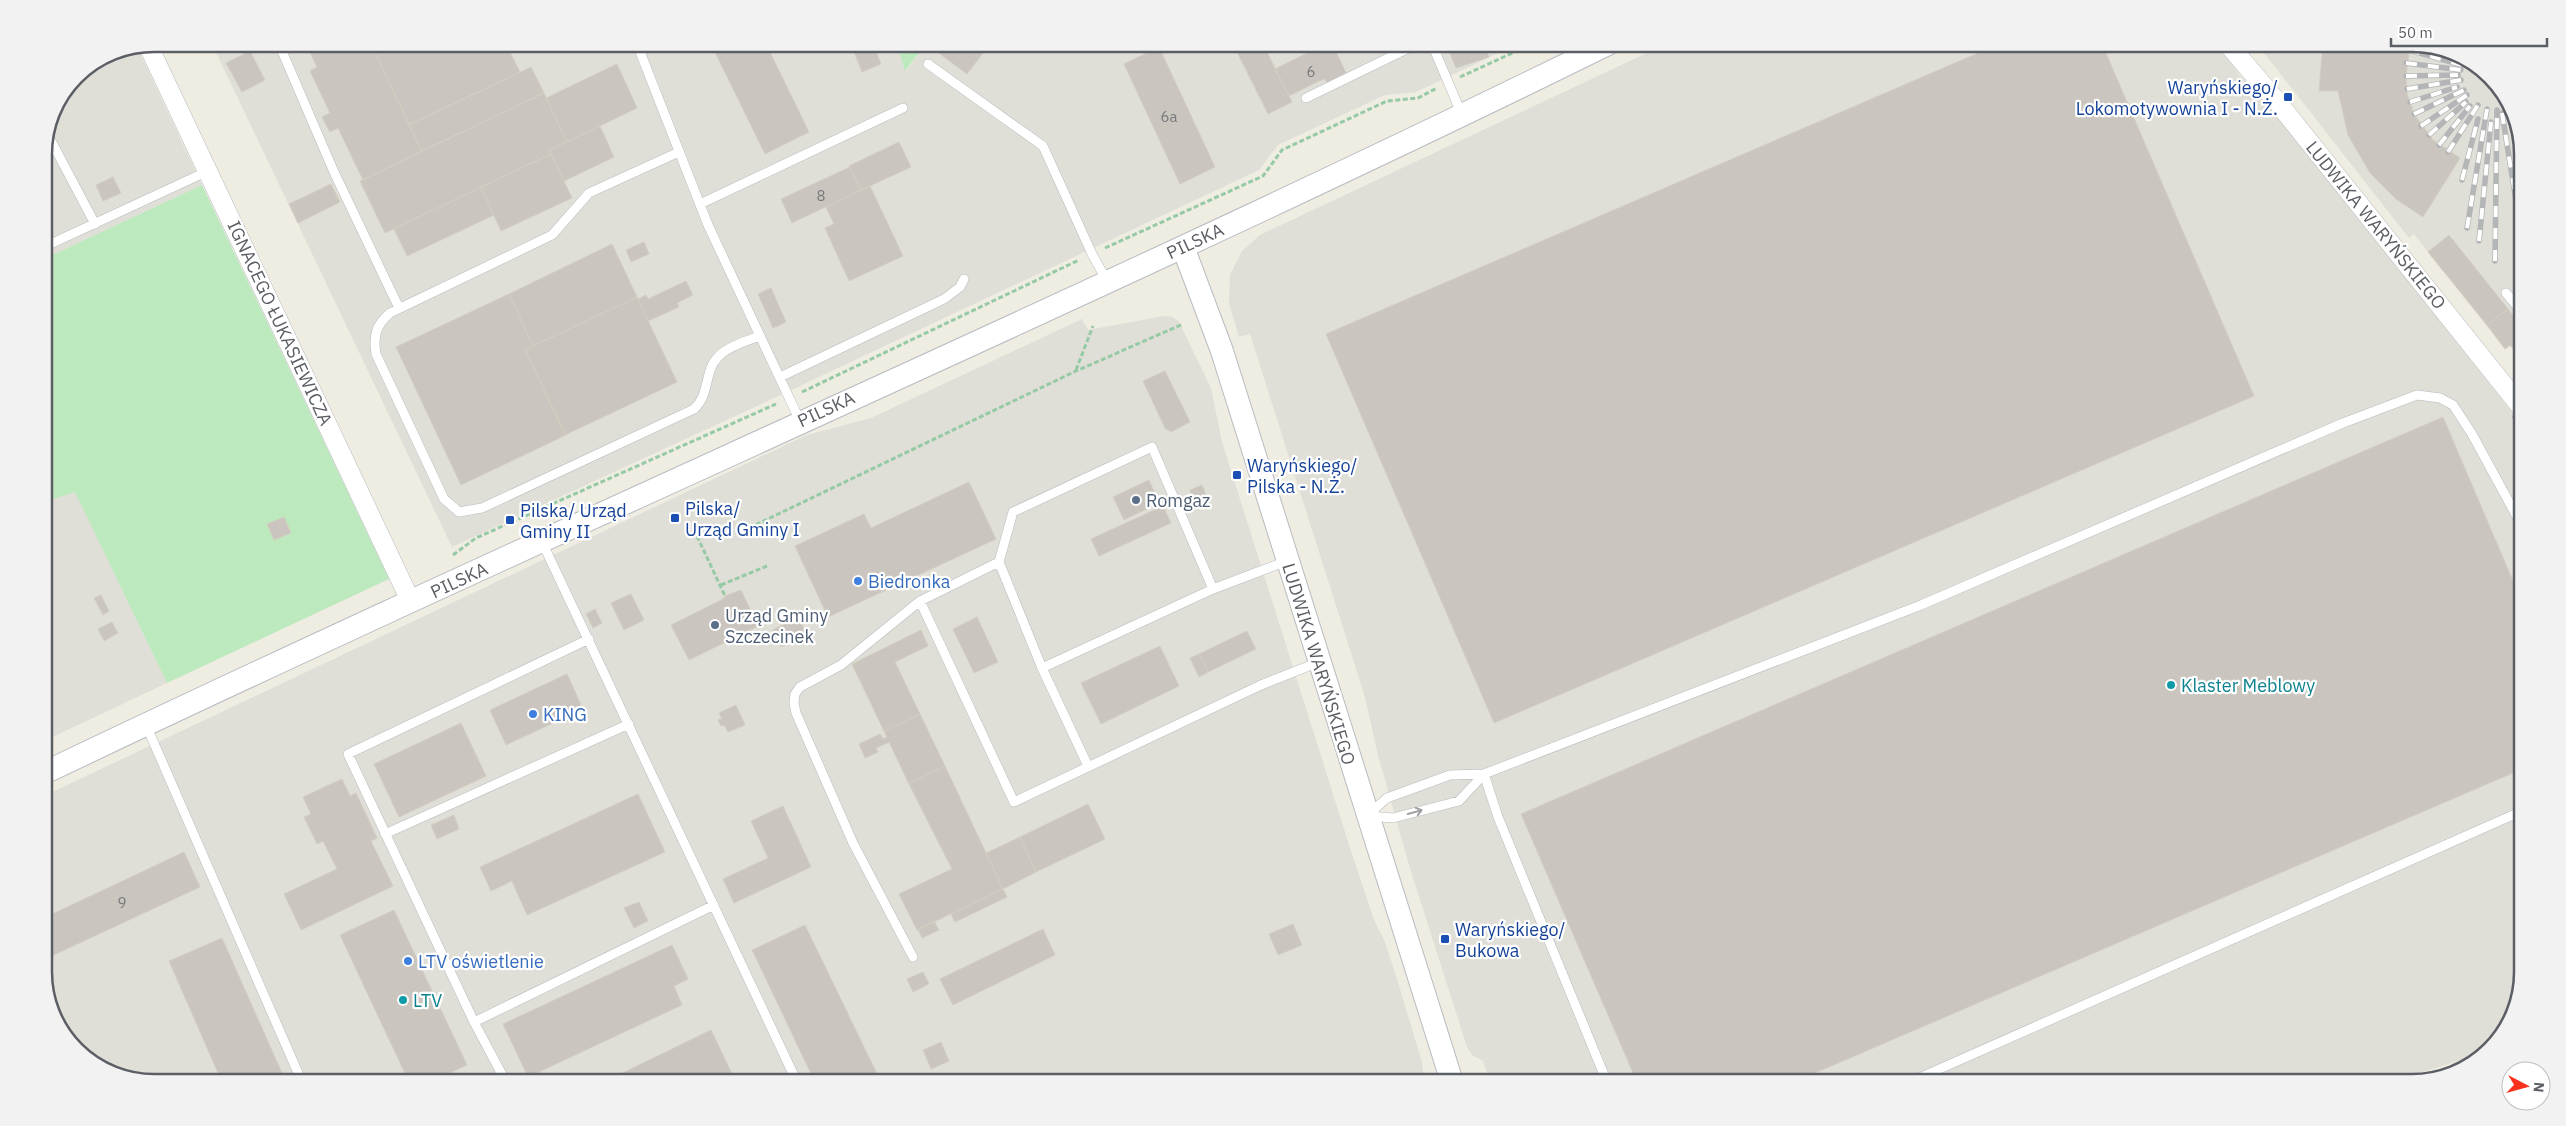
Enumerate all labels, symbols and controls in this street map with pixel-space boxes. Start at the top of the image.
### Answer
scale bar [2391,15,2547,47]
text: 50 m [2398,23,2433,42]
house number: 6 [1306,62,1316,81]
place label: Waryńskiego/ Lokomotywownia I - N.Ż. [2076,76,2278,120]
marker: Waryńskiego/ Lokomotywownia I - N.Ż. [2282,91,2294,103]
house number: 6a [1160,107,1178,126]
street label: LUDWIKA WARYŃSKIEGO [2301,136,2451,314]
house number: 8 [816,186,826,205]
street label: IGNACEGO ŁUKASIEWICZA [222,217,338,429]
street label: PILSKA [1163,218,1228,264]
street label: PILSKA [794,386,859,432]
place label: Waryńskiego/ Pilska - N.Ż. [1247,454,1358,498]
marker: Waryńskiego/ Pilska - N.Ż. [1231,469,1243,481]
place label: Romgaz [1146,489,1210,512]
marker: Romgaz [1130,494,1142,506]
place label: Pilska/ Urząd Gminy I [685,497,800,541]
place label: Pilska/ Urząd Gminy II [520,499,627,543]
marker: Pilska/ Urząd Gminy I [669,512,681,524]
marker: Pilska/ Urząd Gminy II [504,514,516,526]
street label: PILSKA [427,557,492,603]
street label: LUDWIKA WARYŃSKIEGO [1277,560,1361,768]
place label: Biedronka [868,570,951,593]
marker: Biedronka [852,575,864,587]
place label: Urząd Gminy Szczecinek [725,604,828,648]
marker: Urząd Gminy Szczecinek [709,619,721,631]
place label: Klaster Meblowy [2181,674,2315,697]
marker: Klaster Meblowy [2165,679,2177,691]
place label: KING [543,703,587,726]
marker: KING [527,708,539,720]
one-way arrow [1406,807,1422,817]
house number: 9 [117,893,127,912]
place label: Waryńskiego/ Bukowa [1455,918,1566,962]
marker: Waryńskiego/ Bukowa [1439,933,1451,945]
place label: LTV oświetlenie [418,950,544,973]
marker: LTV oświetlenie [402,955,414,967]
place label: LTV [413,989,442,1012]
marker: LTV [397,994,409,1006]
north arrow [2501,1061,2551,1111]
text: N [2529,1081,2548,1093]

